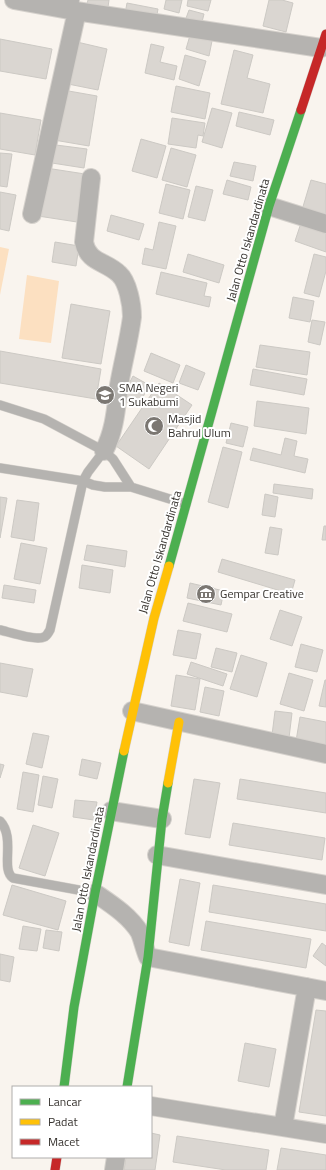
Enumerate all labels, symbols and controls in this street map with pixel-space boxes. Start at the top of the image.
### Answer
street label: Jalan Otto Iskandardinata [221,176,274,304]
place label: SMA Negeri 1 Sukabumi [119,378,179,411]
school or university icon: SMA Negeri 1 Sukabumi [94,384,116,406]
place label: Masjid Bahrul Ulum [168,409,231,442]
mosque icon: Masjid Bahrul Ulum [143,415,165,437]
street label: Jalan Otto Iskandardinata [133,488,186,616]
museum icon: Gempar Creative [195,583,217,605]
place label: Gempar Creative [220,584,304,603]
street label: Jalan Otto Iskandardinata [66,805,109,933]
legend [12,1086,152,1158]
text: Lancar [48,1092,82,1111]
text: Padat [48,1112,78,1131]
text: Macet [48,1132,80,1151]

